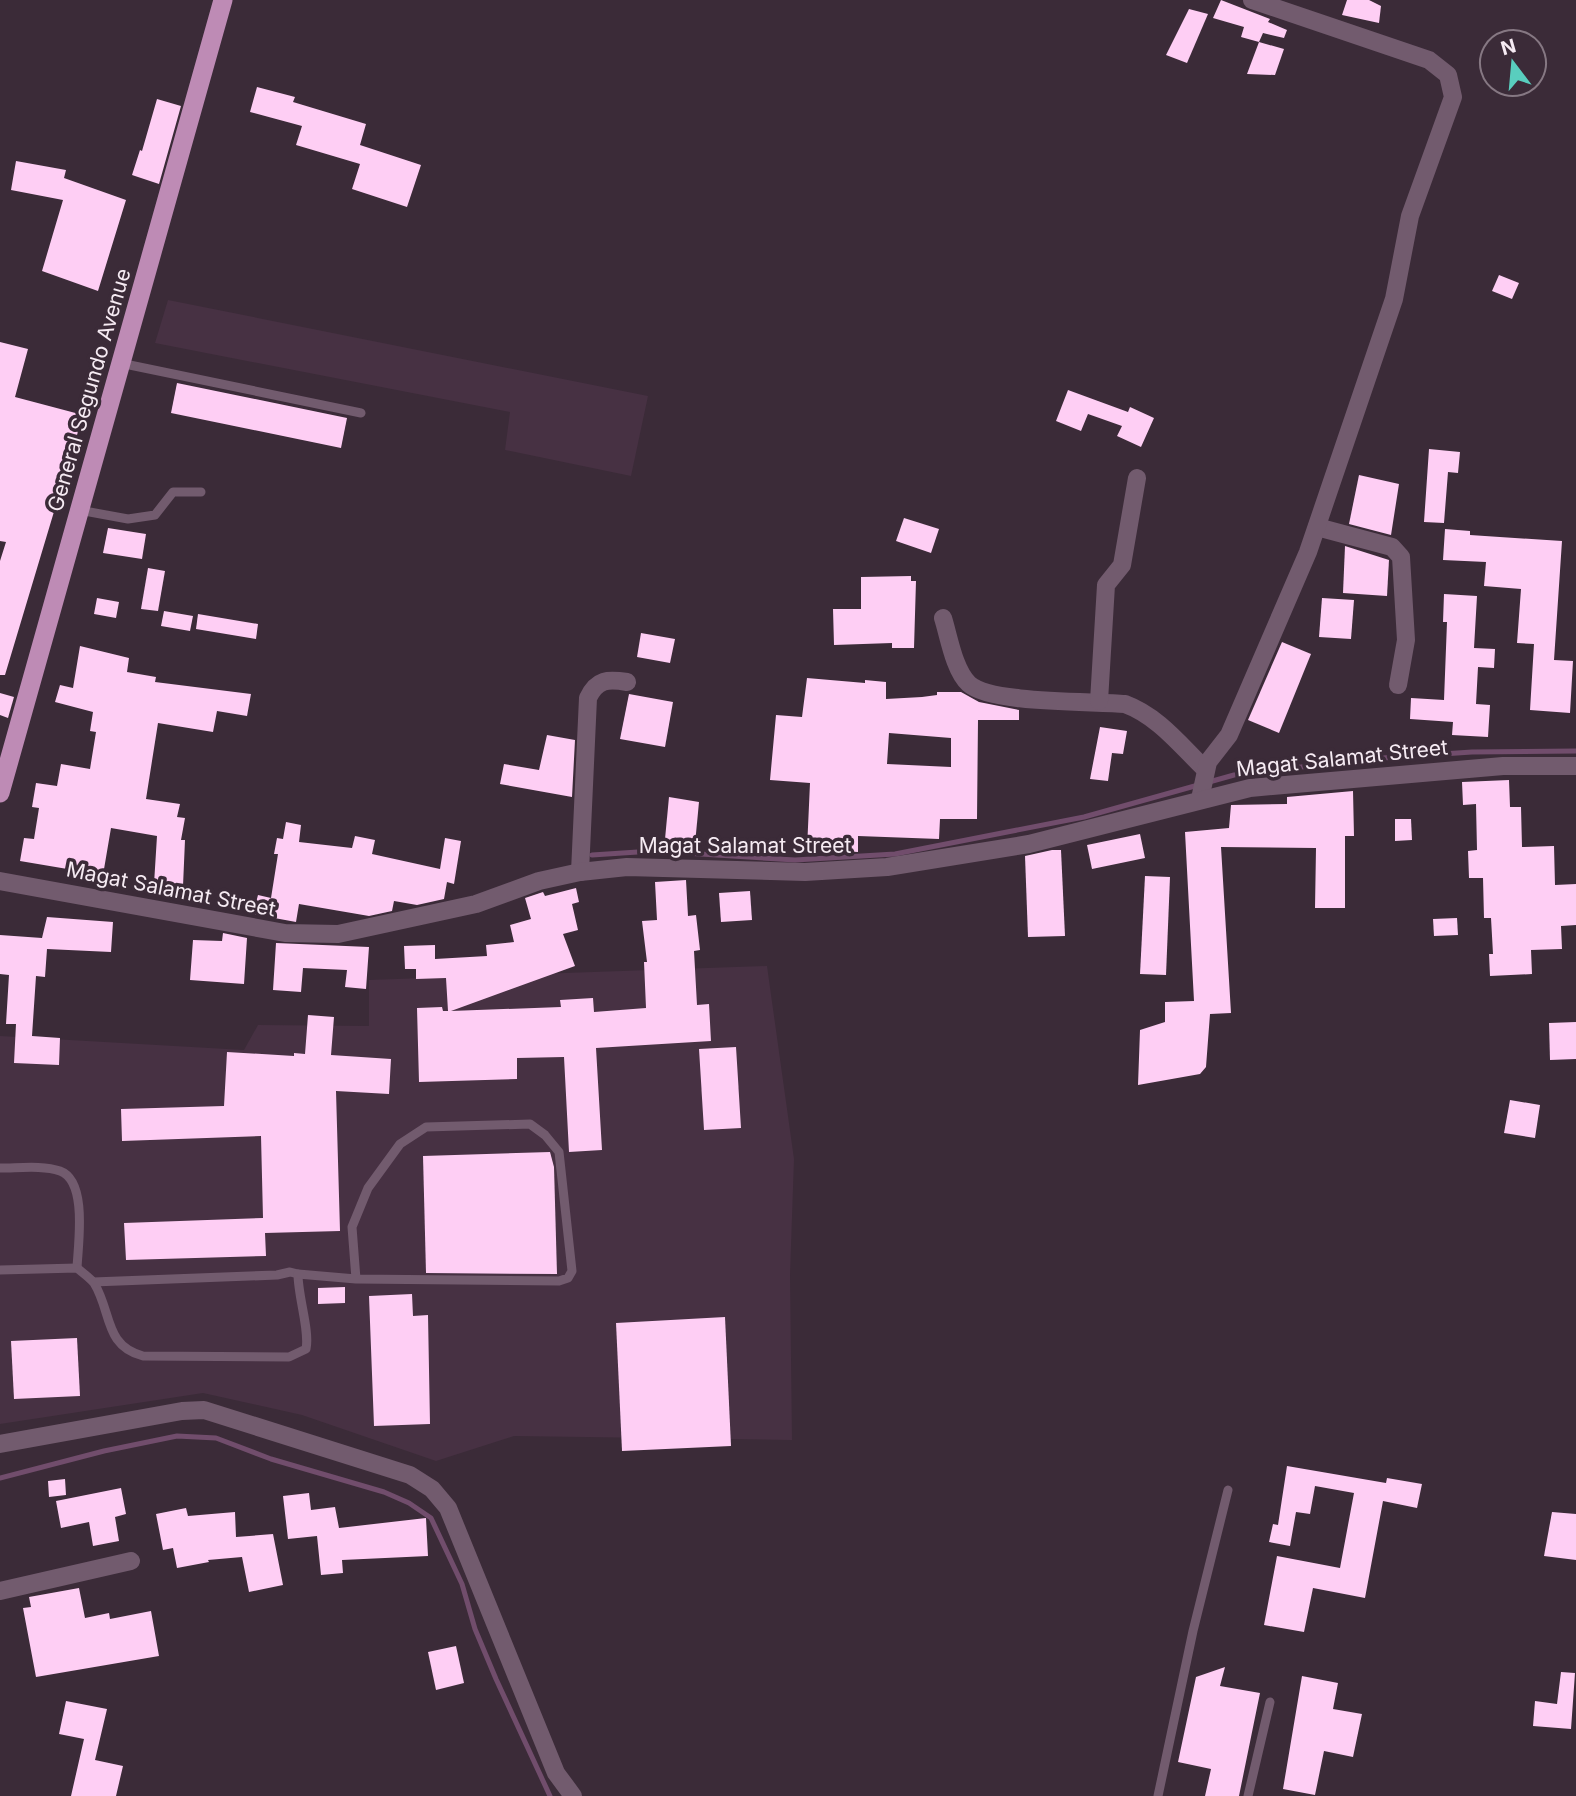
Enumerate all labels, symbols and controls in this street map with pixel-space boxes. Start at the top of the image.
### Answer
north arrow [1478,28,1548,98]
text: N [1498,34,1519,60]
street label: General Segundo Avenue [42,266,136,514]
street label: Magat Salamat Street [1235,734,1449,782]
street label: Magat Salamat Street [639,833,851,858]
street label: Magat Salamat Street [64,856,278,922]

